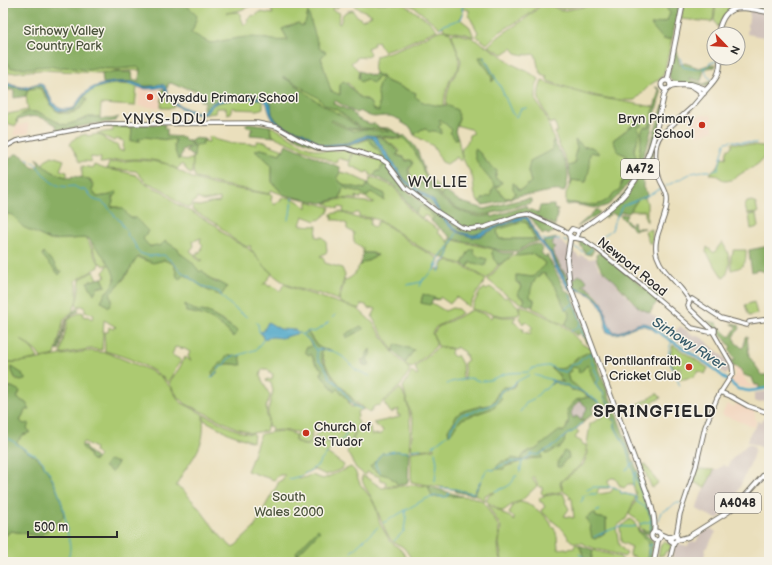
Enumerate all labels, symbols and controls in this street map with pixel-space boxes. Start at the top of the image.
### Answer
park label: Sirhowy Valley Country Park [24,23,105,54]
north arrow [706,26,746,66]
text: N [727,44,742,57]
place label: Ynysddu Primary School [157,90,298,106]
marker: Ynysddu Primary School [145,92,155,102]
district label: YNYS-DDU [122,110,207,129]
place label: Bryn Primary School [618,111,694,142]
marker: Bryn Primary School [697,120,707,130]
road number: A472 [621,159,659,179]
district label: WYLLIE [408,173,468,192]
street label: Newport Road [594,234,670,300]
water label: Sirhowy River [649,313,729,374]
place label: Pontllanfraith Cricket Club [604,353,681,384]
marker: Pontllanfraith Cricket Club [684,362,694,372]
district label: SPRINGFIELD [593,402,717,422]
place label: Church of St Tudor [314,419,371,450]
marker: Church of St Tudor [301,428,311,438]
park label: South Wales 2000 [254,489,324,520]
road number: A4048 [715,493,761,513]
scale bar [28,513,117,539]
text: 500 m [34,520,68,535]

